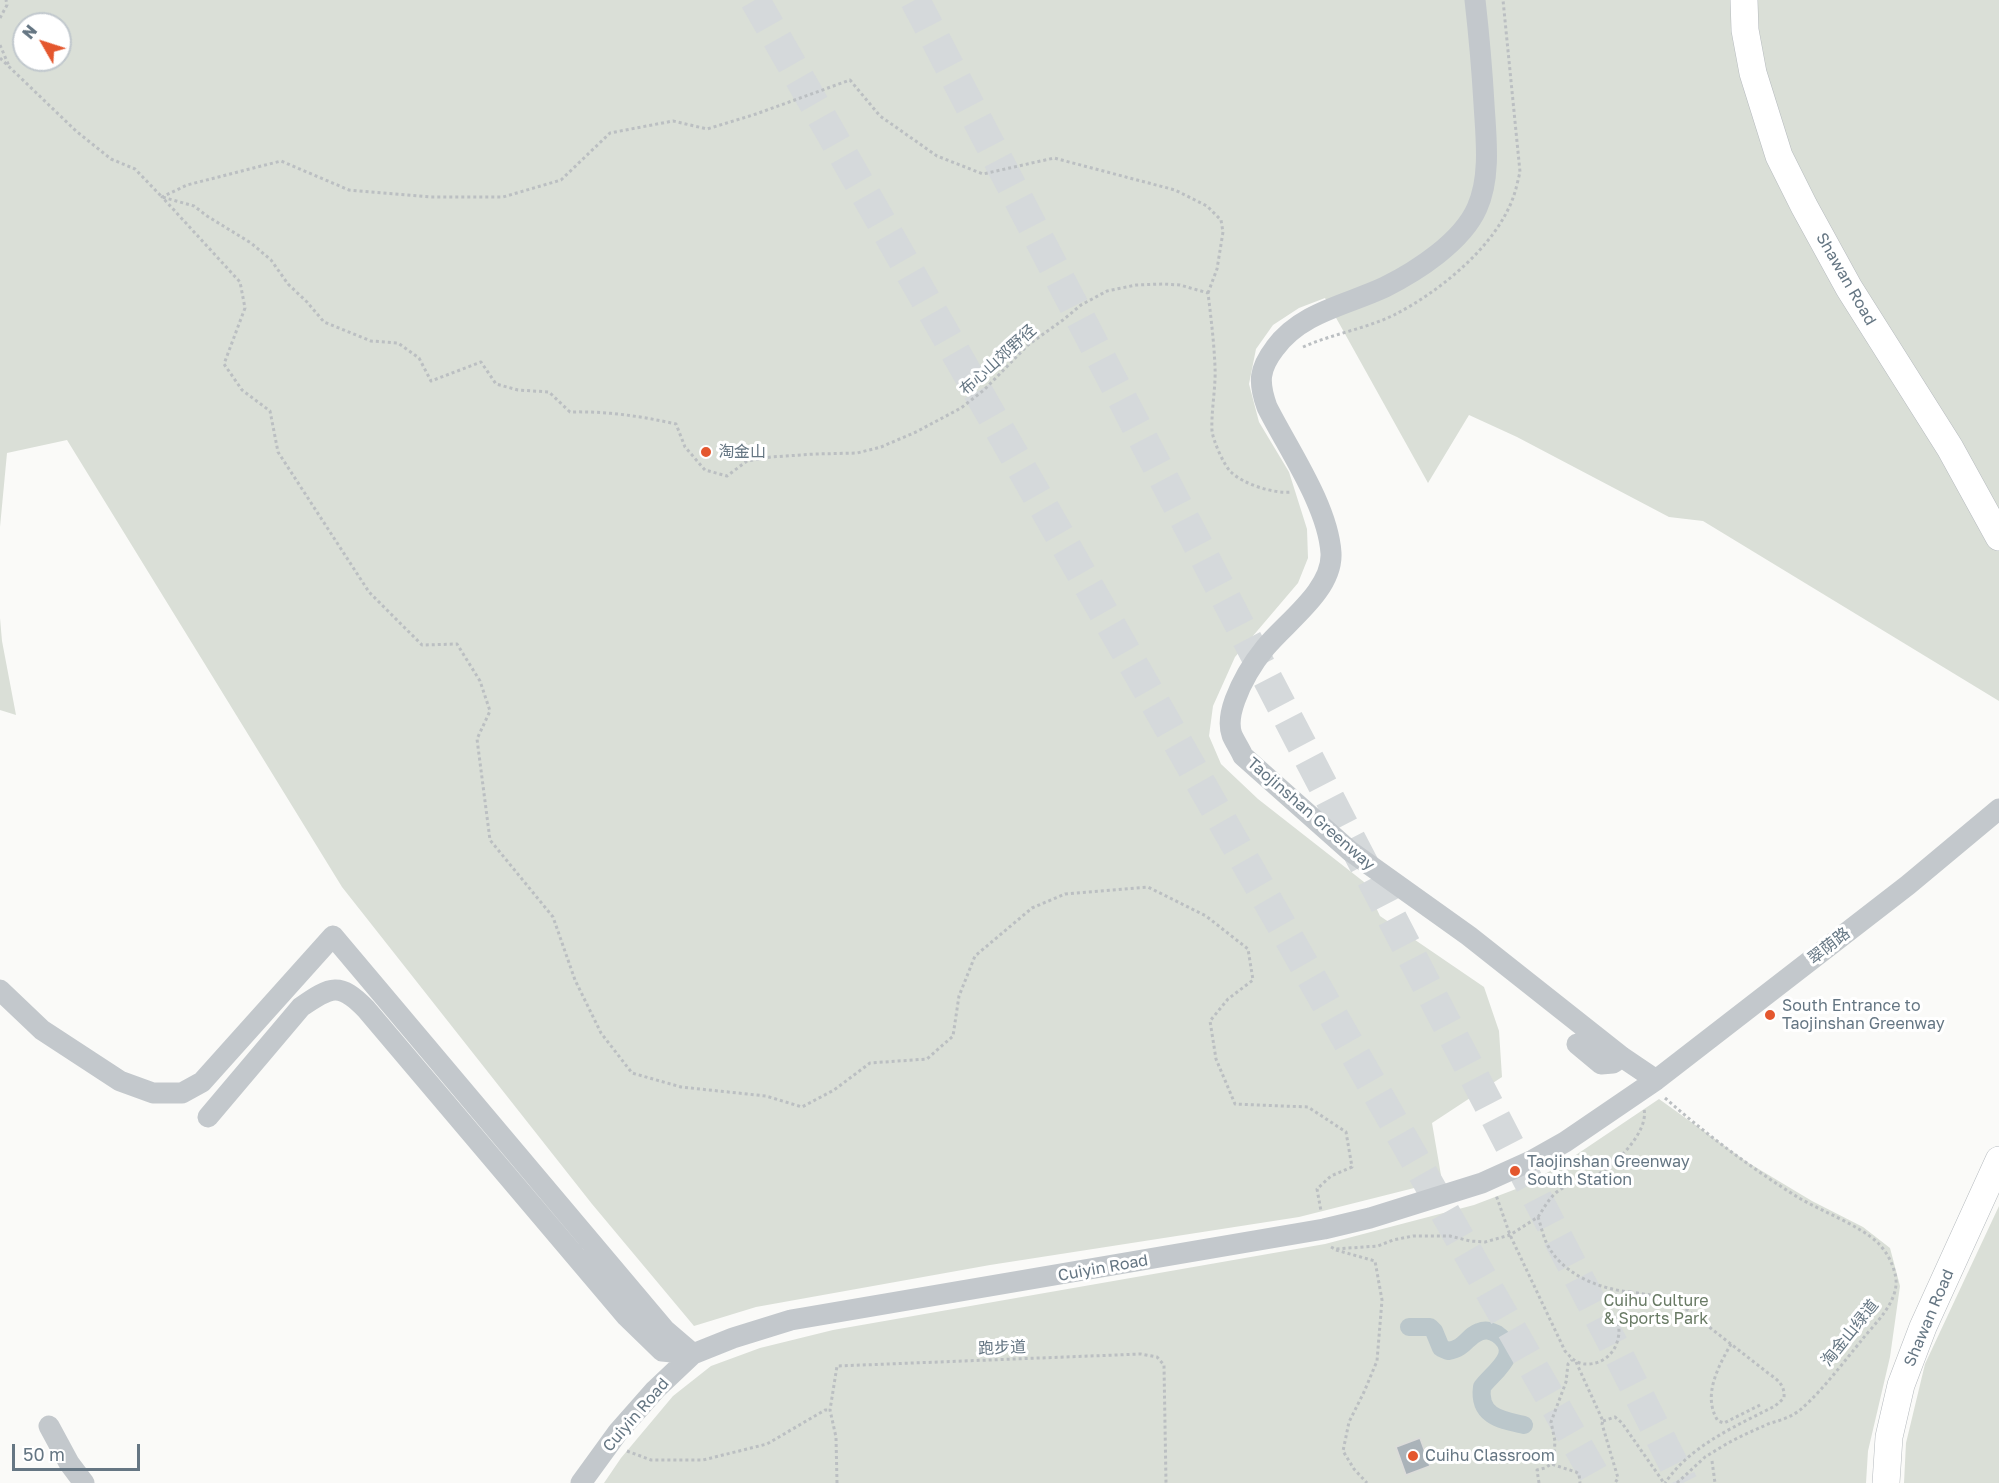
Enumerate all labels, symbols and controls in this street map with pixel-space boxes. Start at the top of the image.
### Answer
north arrow [12,12,72,72]
text: N [18,21,41,43]
street label: Shawan Road [1812,229,1880,329]
street label: 布心山郊野径 [956,321,1040,399]
place label: 淘金山 [718,442,766,462]
marker: 淘金山 [699,445,713,459]
street label: Taojinshan Greenway [1243,753,1379,875]
street label: 翠荫路 [1804,924,1854,968]
place label: South Entrance to Taojinshan Greenway [1782,996,1945,1034]
marker: South Entrance to Taojinshan Greenway [1763,1008,1777,1022]
place label: Taojinshan Greenway South Station [1527,1152,1690,1190]
marker: Taojinshan Greenway South Station [1508,1164,1522,1178]
street label: Cuiyin Road [1056,1251,1150,1285]
street label: Shawan Road [1900,1267,1958,1369]
park label: Cuihu Culture & Sports Park [1603,1291,1709,1329]
street label: 淘金山绿道 [1817,1296,1883,1370]
street label: 跑步道 [978,1338,1026,1358]
street label: Cuiyin Road [599,1374,673,1456]
scale bar [15,1432,142,1470]
text: 50 m [23,1443,65,1465]
place label: Cuihu Classroom [1425,1446,1555,1466]
marker: Cuihu Classroom [1406,1449,1420,1463]

